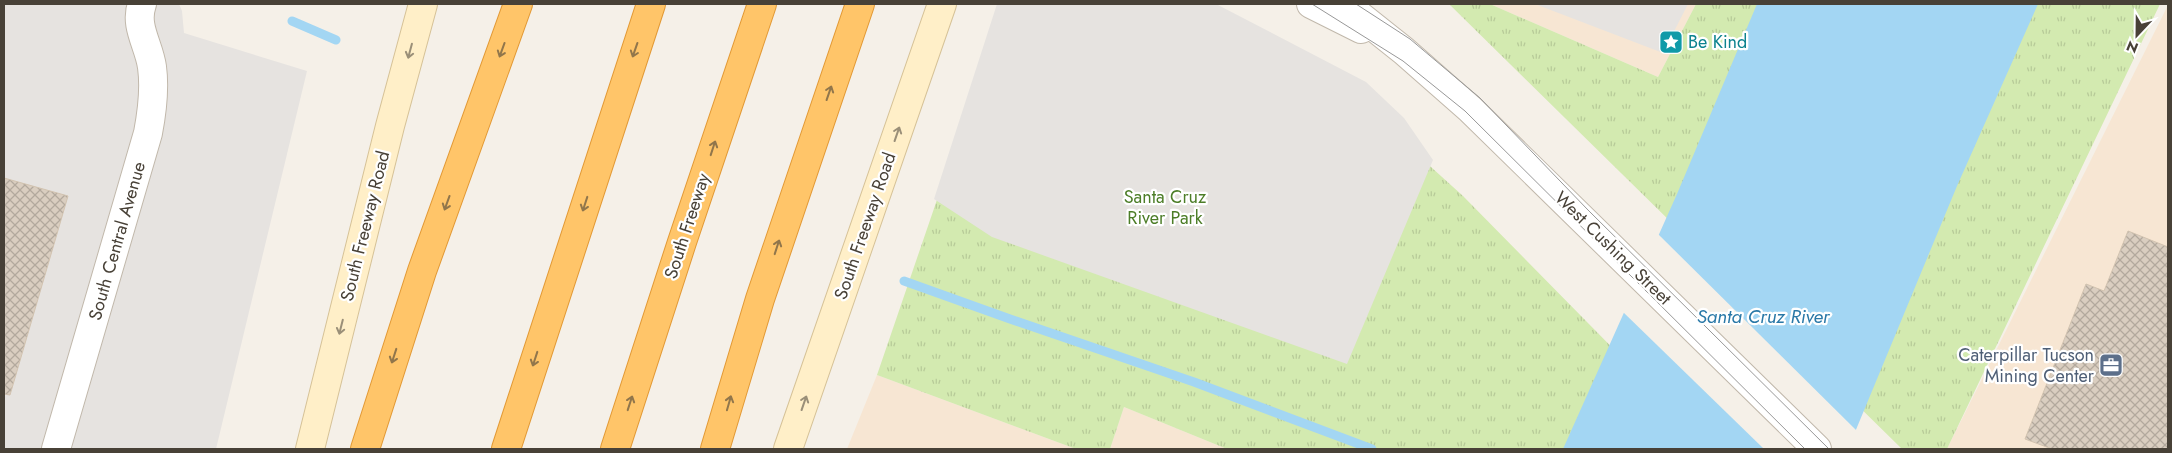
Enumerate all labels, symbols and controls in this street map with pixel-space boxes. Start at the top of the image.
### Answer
north arrow [2112,10,2162,60]
place icon: Be Kind [1658,29,1684,55]
place label: Be Kind [1688,29,1747,55]
text: N [2123,36,2141,58]
one-way arrow [497,41,506,57]
one-way arrow [404,42,414,58]
one-way arrow [630,42,640,58]
one-way arrow [825,86,834,102]
one-way arrow [893,127,902,142]
one-way arrow [708,141,718,157]
street label: South Freeway Road [334,148,396,304]
street label: South Freeway Road [828,149,902,303]
street label: South Central Avenue [82,159,152,323]
street label: South Freeway [658,170,716,282]
park label: Santa Cruz River Park [1124,184,1207,231]
street label: West Cushing Street [1549,185,1678,311]
one-way arrow [442,194,451,210]
one-way arrow [579,196,589,212]
one-way arrow [773,240,783,256]
water label: Santa Cruz River [1697,303,1831,330]
one-way arrow [335,319,345,335]
place label: Caterpillar Tucson Mining Center [1958,342,2095,389]
one-way arrow [389,348,398,364]
one-way arrow [530,351,539,366]
office icon: Caterpillar Tucson Mining Center [2098,352,2124,378]
one-way arrow [625,395,635,411]
one-way arrow [725,395,735,411]
one-way arrow [800,396,809,411]

